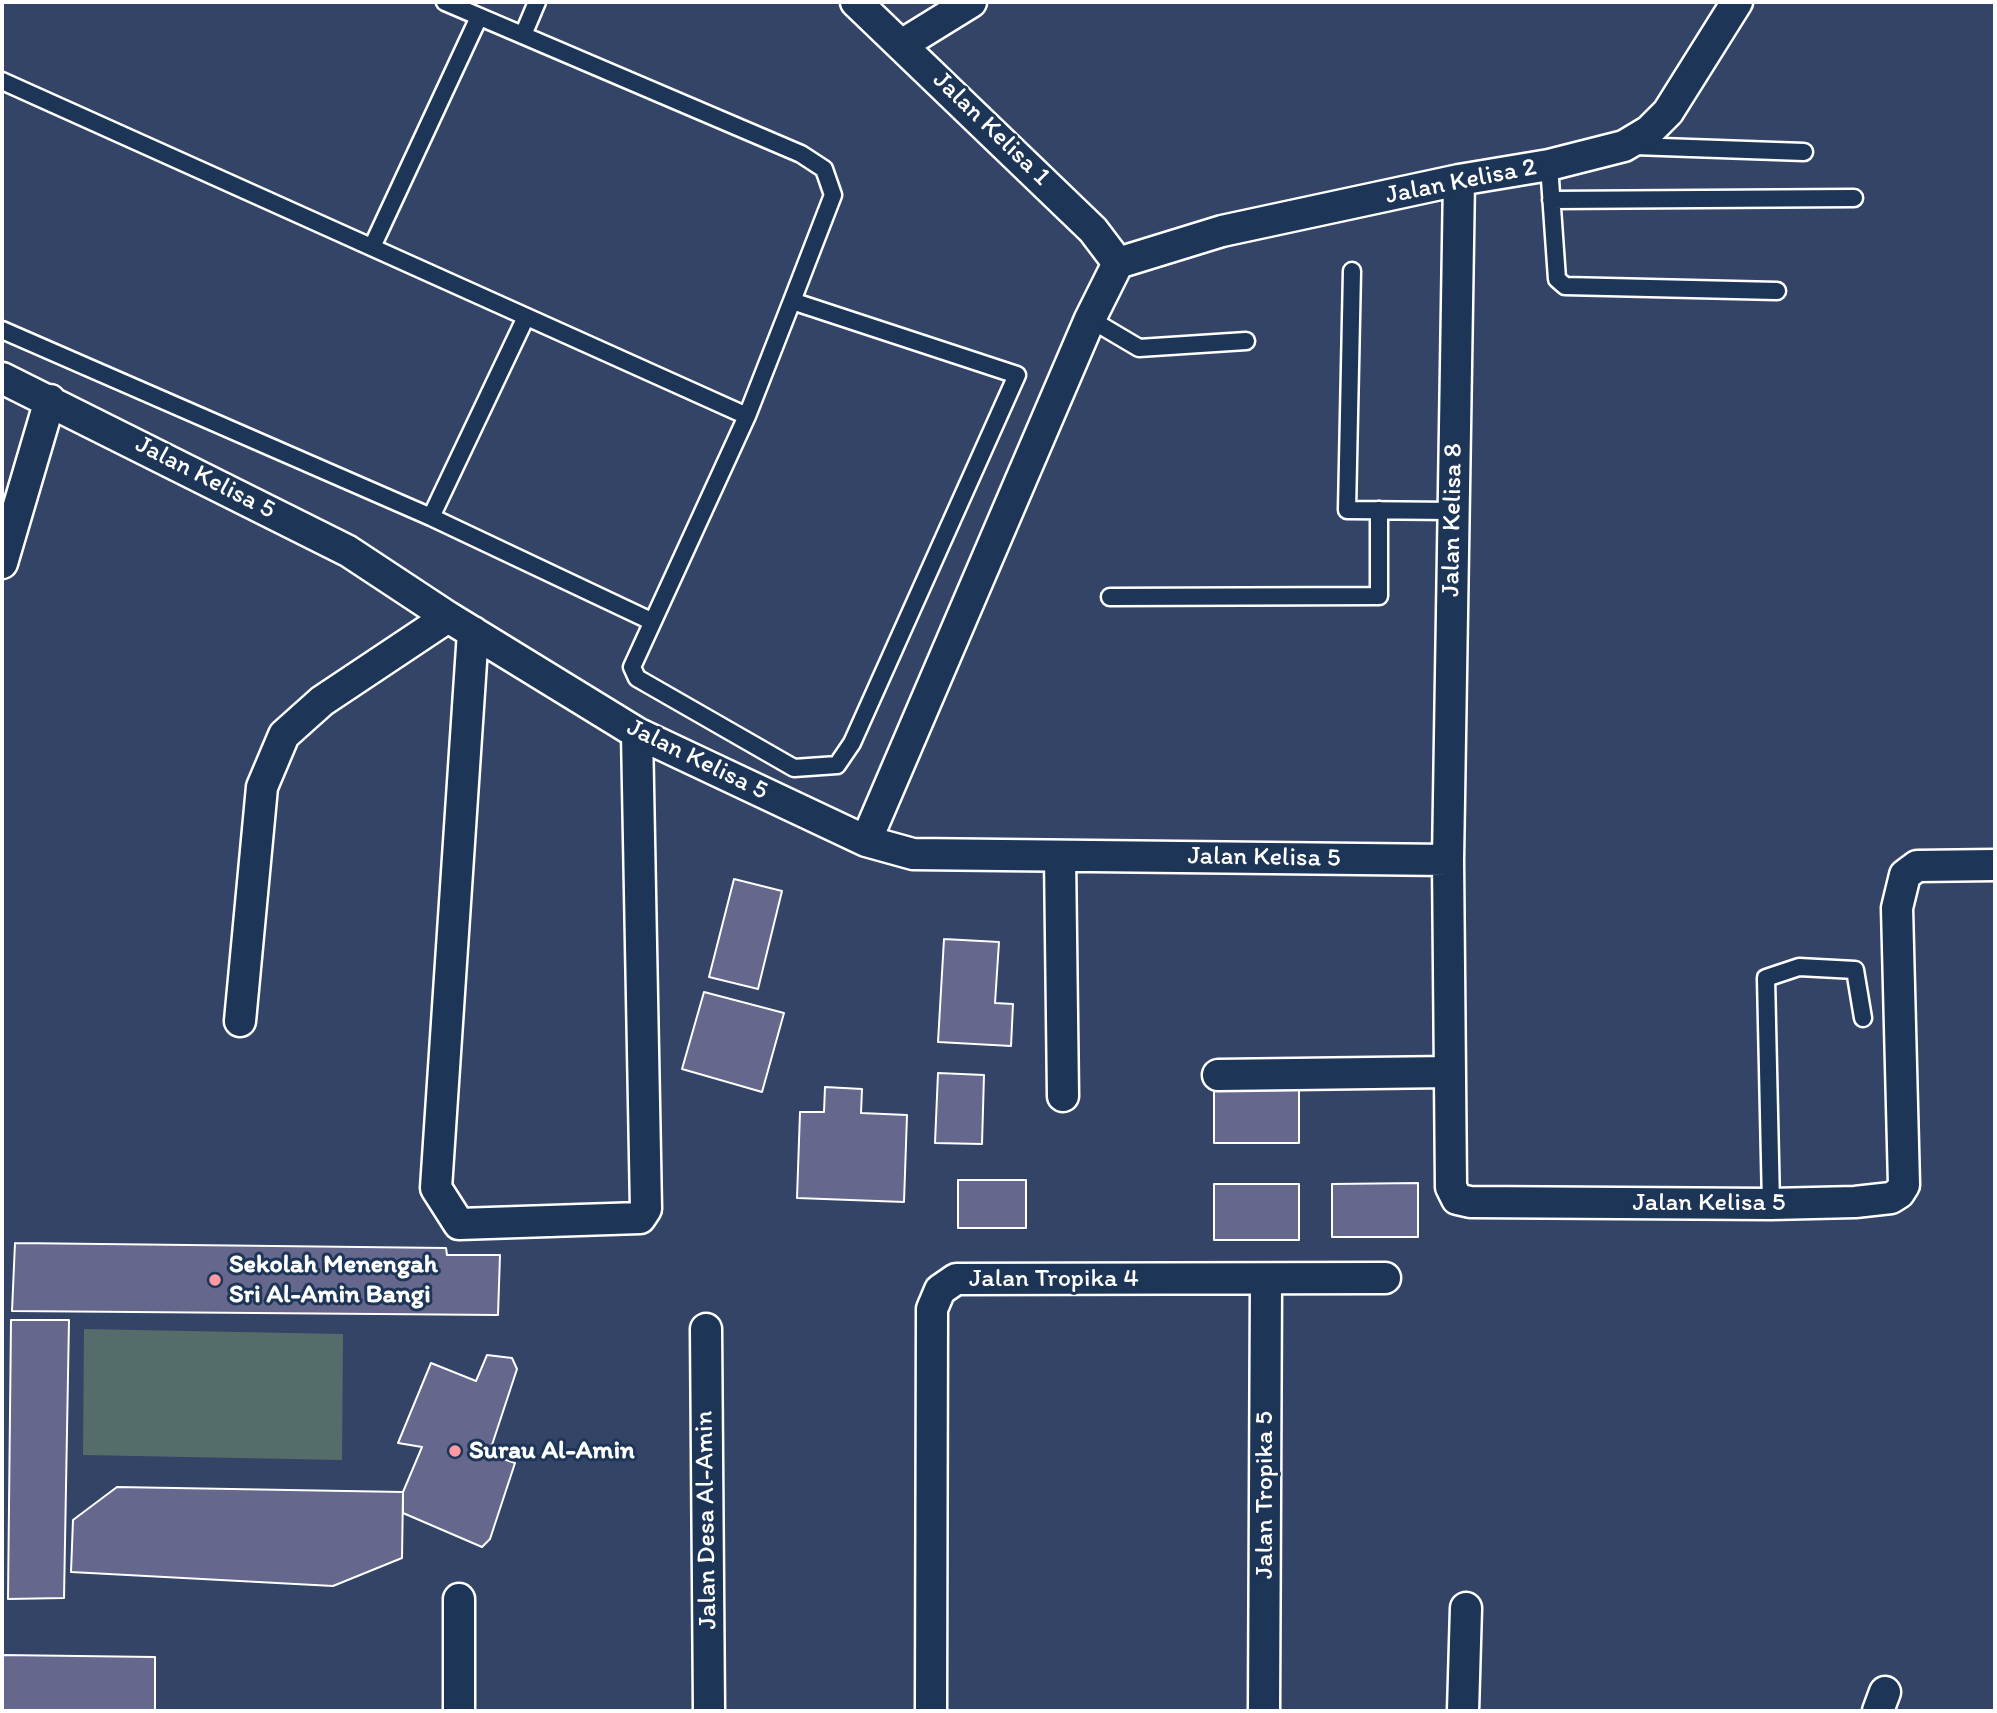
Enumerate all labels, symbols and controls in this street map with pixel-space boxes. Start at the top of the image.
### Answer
street label: Jalan Kelisa 1 [926,65,1056,193]
street label: Jalan Kelisa 2 [1383,152,1539,212]
street label: Jalan Kelisa 5 [130,429,280,527]
street label: Jalan Kelisa 8 [1436,443,1470,597]
street label: Jalan Kelisa 5 [621,712,773,808]
street label: Jalan Kelisa 5 [1187,841,1341,875]
street label: Jalan Kelisa 5 [1633,1187,1785,1219]
place label: Sekolah Menengah Sri Al-Amin Bangi [229,1249,438,1310]
street label: Jalan Tropika 4 [969,1263,1139,1295]
marker: Sekolah Menengah Sri Al-Amin Bangi [207,1272,223,1288]
street label: Jalan Desa Al-Amin [689,1410,725,1630]
street label: Jalan Tropika 5 [1249,1411,1281,1579]
place label: Surau Al-Amin [469,1435,635,1467]
marker: Surau Al-Amin [447,1443,463,1459]

